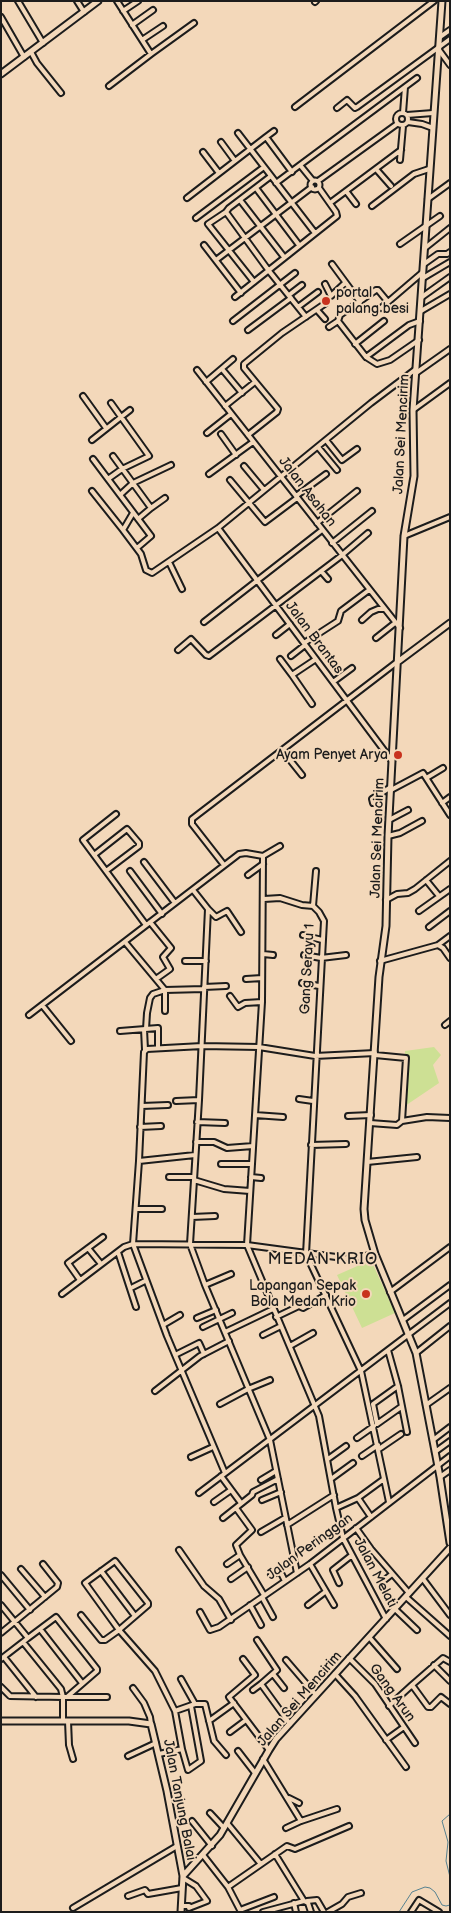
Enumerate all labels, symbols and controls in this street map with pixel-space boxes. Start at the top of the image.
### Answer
place label: portal palang besi [336,285,409,318]
marker: portal palang besi [320,295,332,307]
street label: Jalan Sei Mencirim [390,373,414,495]
street label: Jalan Asahan [275,454,339,530]
street label: Jalan Brantas [281,598,347,678]
place label: Ayam Penyet Arya [276,747,388,763]
marker: Ayam Penyet Arya [392,749,404,761]
street label: Jalan Sei Mencirim [368,778,388,898]
street label: Gang Serayu 1 [297,923,319,1015]
district label: MEDAN KRIO [266,1250,380,1270]
place label: Lapangan Sepak Bola Medan Krio [249,1278,356,1310]
marker: Lapangan Sepak Bola Medan Krio [360,1288,372,1300]
street label: Jalan Peringgan [264,1510,356,1584]
street label: Jalan Melati [350,1535,400,1611]
street label: Jalan Sei Mencirim [254,1648,346,1750]
street label: Gang Arun [365,1661,419,1725]
street label: Jalan Tanjung Balai [159,1738,199,1862]

